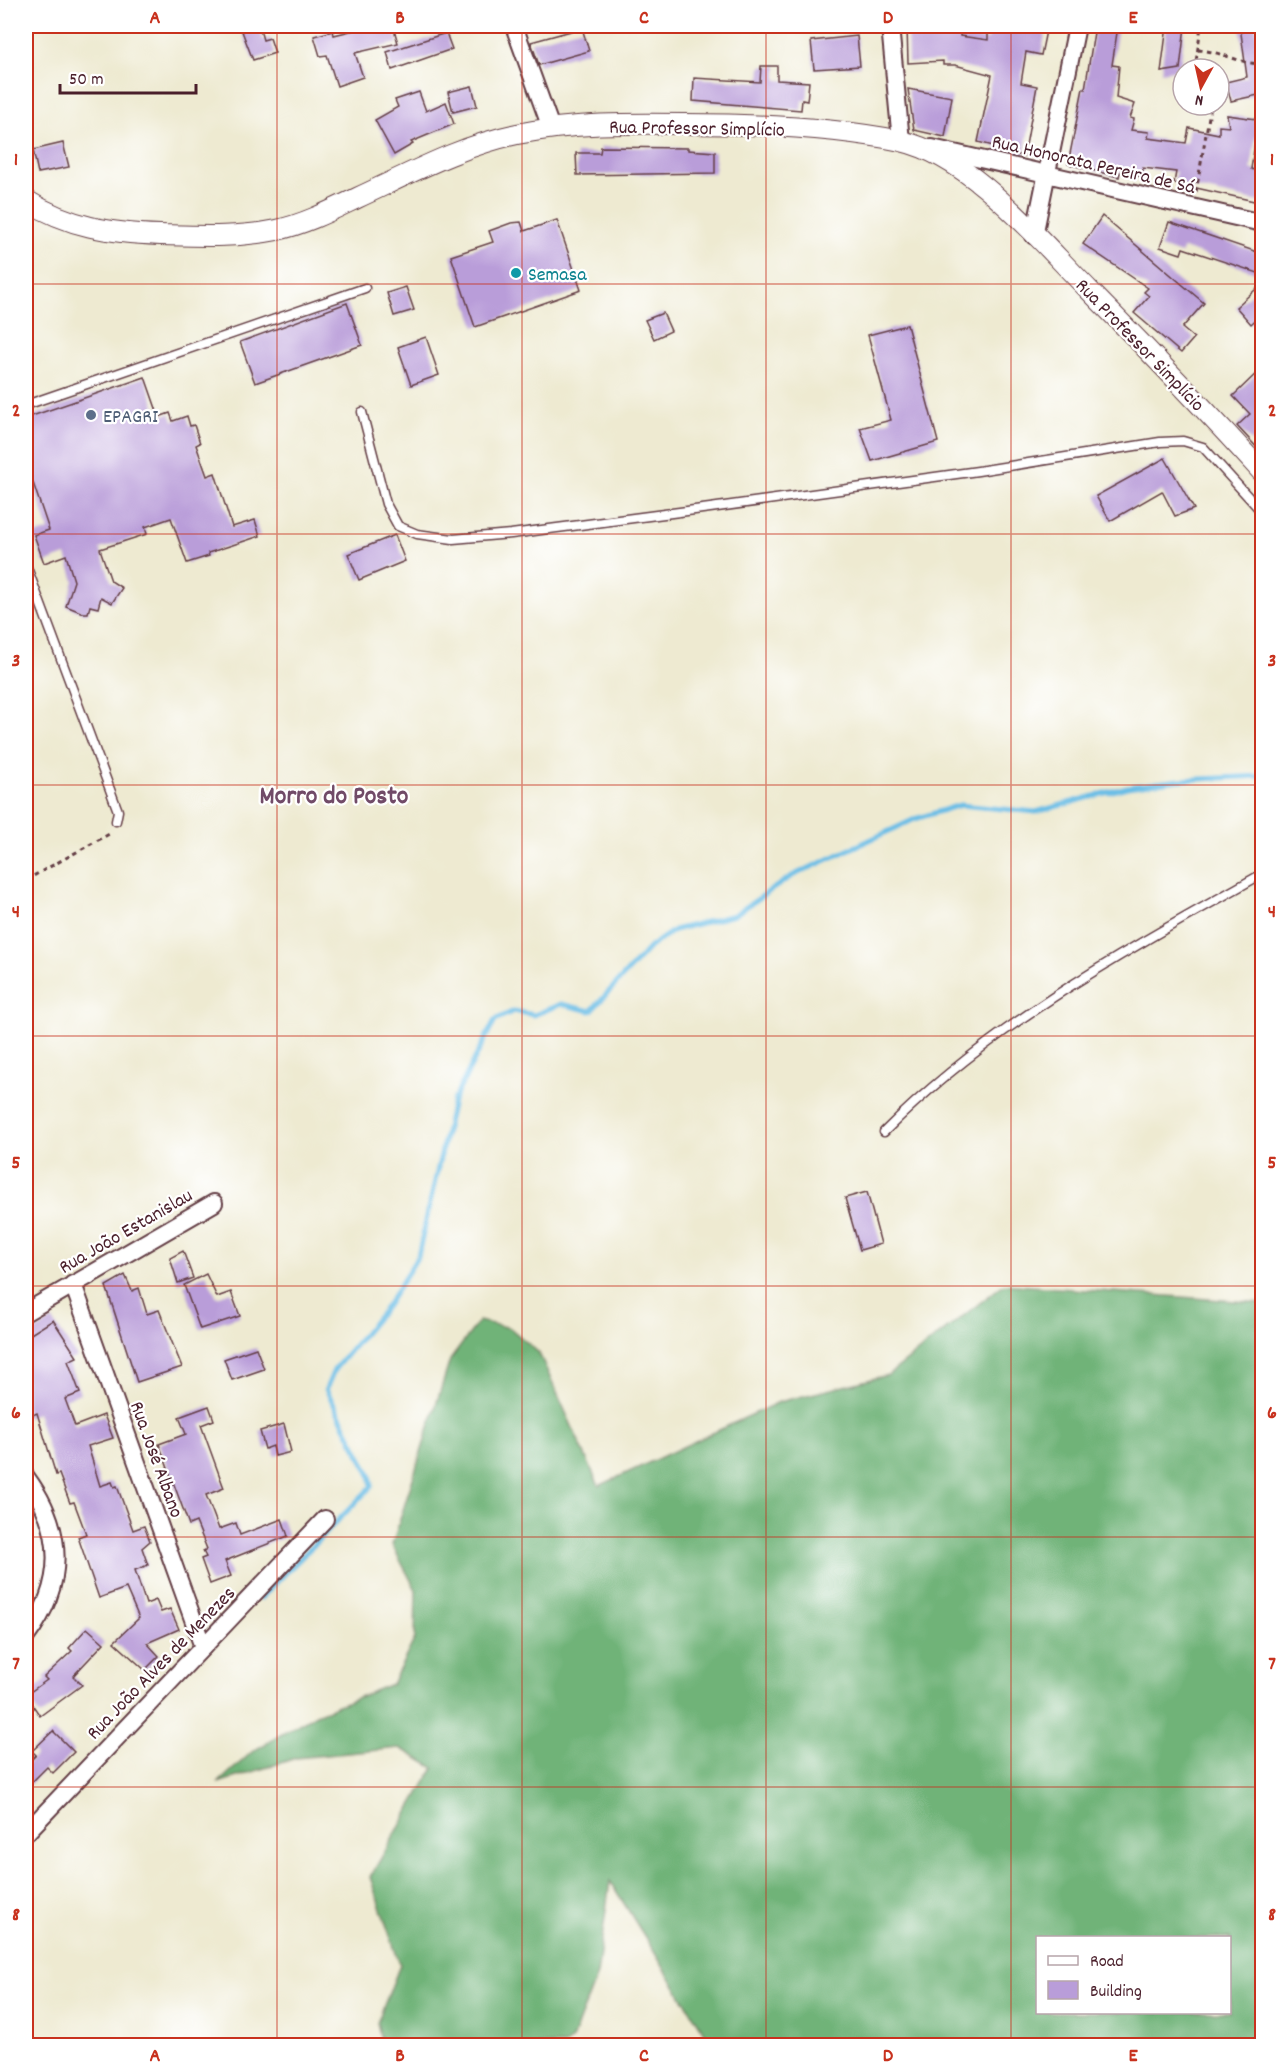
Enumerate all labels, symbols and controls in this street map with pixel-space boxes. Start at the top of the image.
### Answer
text: A [150,5,161,33]
text: B [395,5,405,33]
text: C [639,5,649,33]
text: D [883,5,894,33]
text: E [1128,5,1138,33]
scale bar [60,57,196,95]
north arrow [1171,57,1231,117]
text: 50 m [69,68,104,93]
text: N [1194,87,1205,111]
street label: Rua Professor Simplício [609,114,785,146]
street label: Rua Honorata Pereira de Sá [989,129,1198,203]
text: 1 [14,147,18,175]
text: 1 [1270,147,1274,175]
place label: Semasa [528,262,587,290]
marker: Semasa [509,266,523,280]
street label: Rua Professor Simplício [1068,273,1210,419]
text: 2 [12,398,20,426]
text: 2 [1268,398,1276,426]
place label: EPAGRI [103,404,158,432]
marker: EPAGRI [84,408,98,422]
text: 3 [12,648,20,676]
text: 3 [1268,648,1276,676]
district label: Morro do Posto [260,779,409,816]
text: 4 [12,899,20,927]
text: 4 [1268,899,1276,927]
text: 5 [11,1150,21,1178]
text: 5 [1267,1150,1277,1178]
street label: Rua João Estanislau [54,1183,199,1282]
street label: Rua José Albano [121,1398,189,1522]
text: 6 [11,1400,21,1428]
text: 6 [1267,1400,1277,1428]
street label: Rua João Alves de Menezes [81,1581,243,1747]
text: 7 [12,1651,20,1679]
text: 7 [1268,1651,1276,1679]
text: 8 [12,1902,20,1930]
text: 8 [1268,1902,1276,1930]
legend [1036,1936,1231,2014]
text: Road [1090,1950,1124,1975]
text: Building [1090,1980,1142,2005]
text: A [150,2043,161,2071]
text: B [395,2043,405,2071]
text: C [639,2043,649,2071]
text: D [883,2043,894,2071]
text: E [1128,2043,1138,2071]

